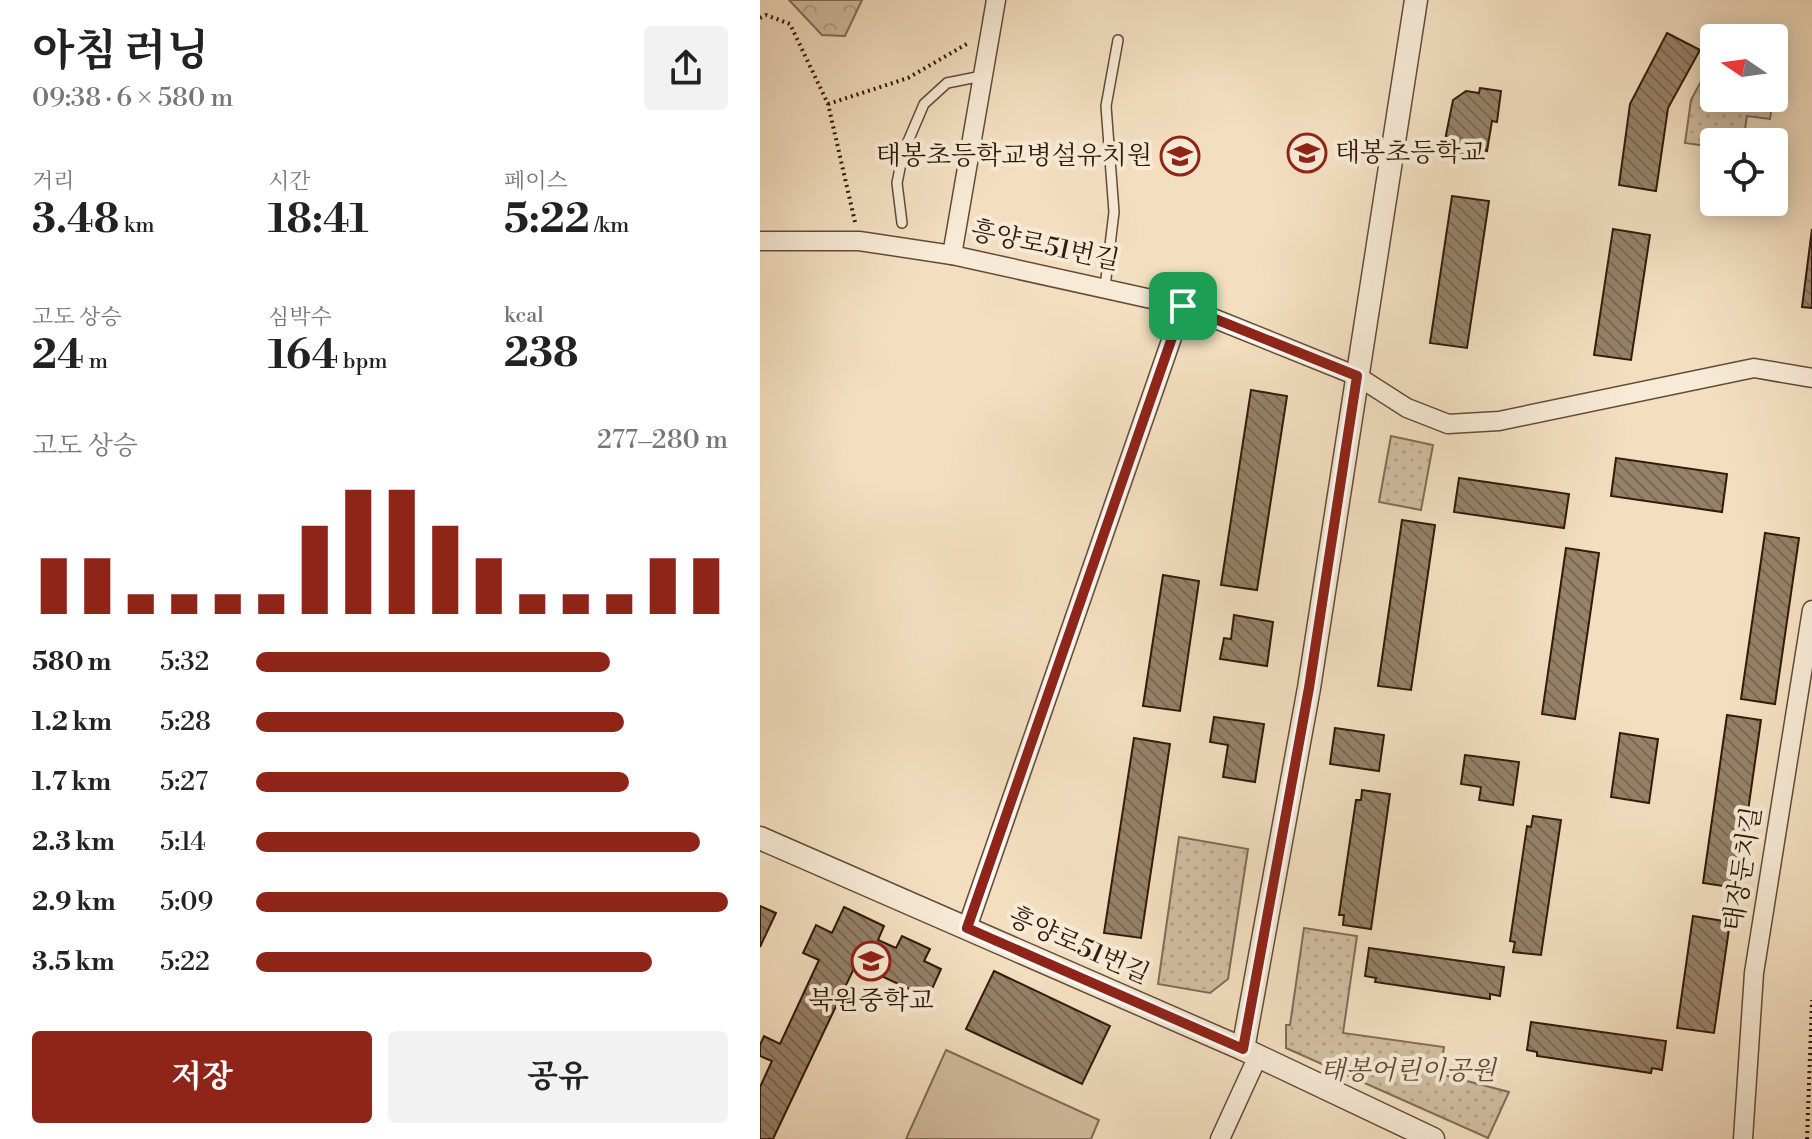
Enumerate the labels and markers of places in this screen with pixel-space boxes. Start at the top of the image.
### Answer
school or university icon: 태봉초등학교 [1286,132,1328,174]
school or university icon: 태봉초등학교병설유치원 [1159,135,1201,177]
place label: 태봉초등학교 [1335,137,1486,169]
place label: 태봉초등학교병설유치원 [876,140,1152,172]
pin [1149,272,1217,340]
school or university icon: 북원중학교 [850,940,892,982]
place label: 북원중학교 [808,985,934,1017]

